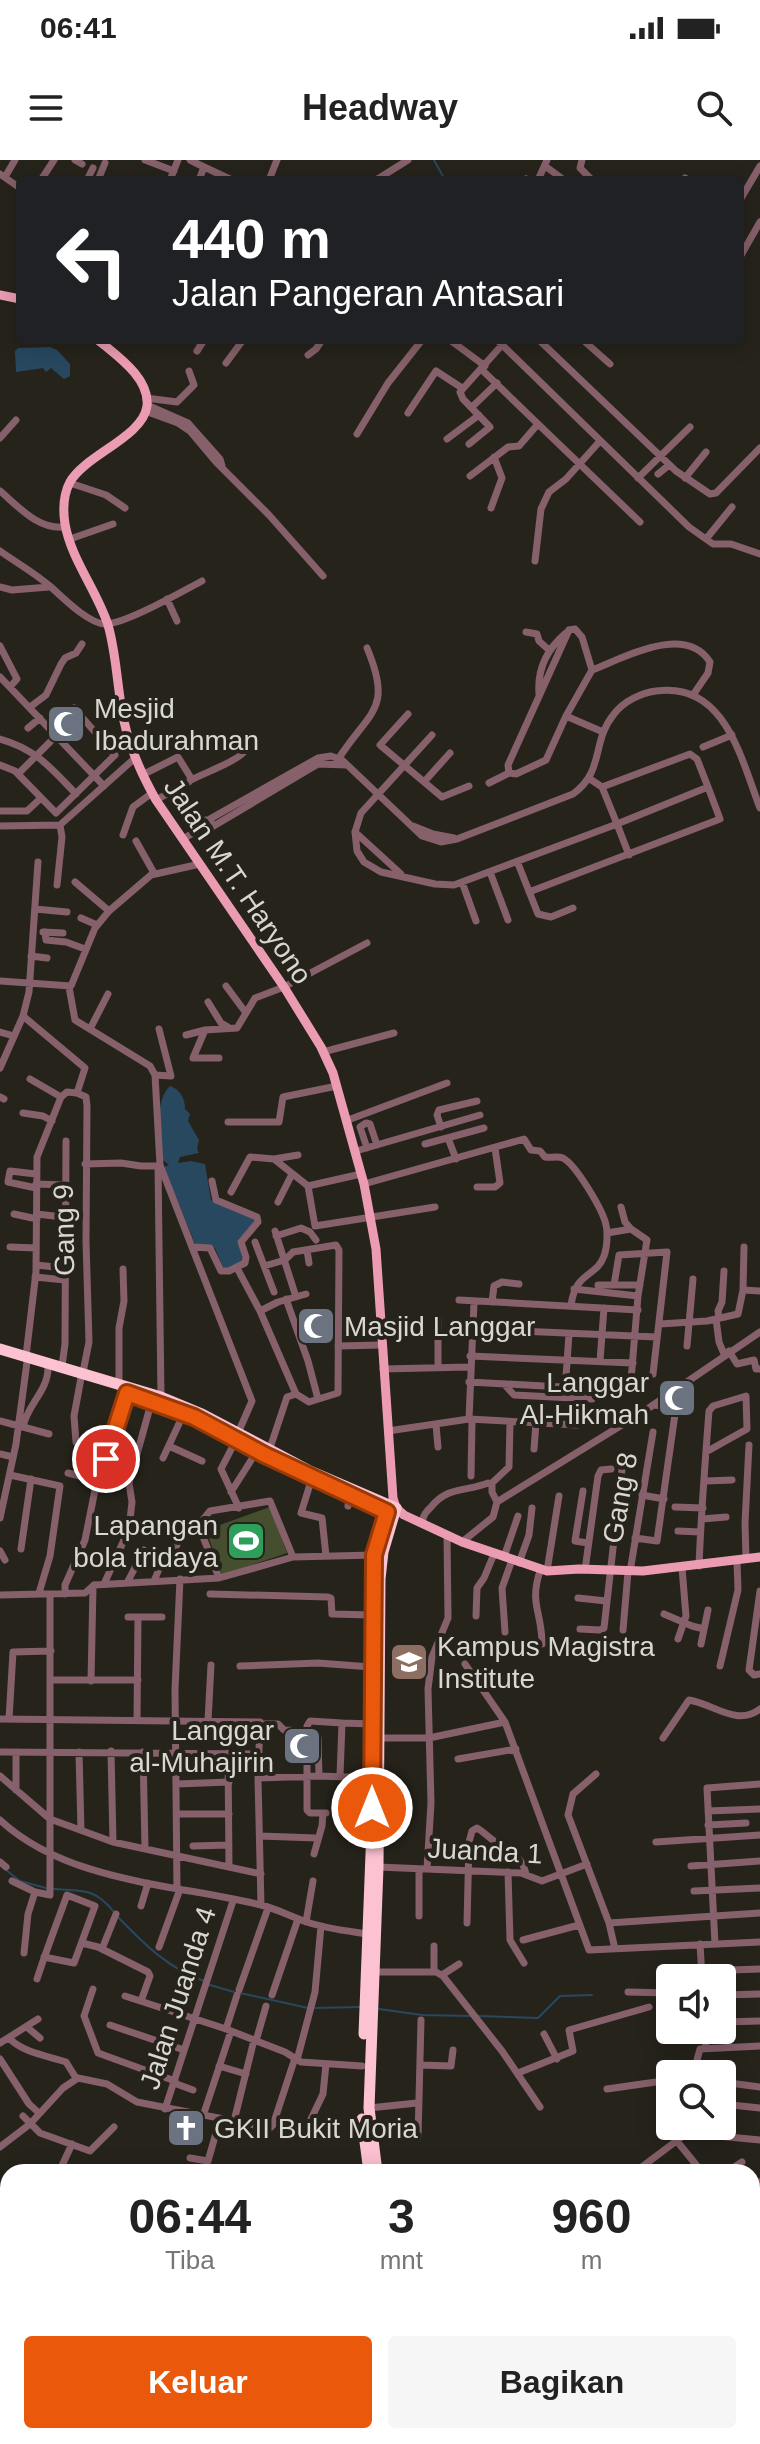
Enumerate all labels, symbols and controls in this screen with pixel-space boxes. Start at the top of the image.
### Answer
text: 06:41 [40,11,117,44]
icon: menu [24,86,68,130]
icon: search [692,86,736,130]
text: Headway [302,87,458,128]
text: 440 m [172,207,331,270]
icon: left [40,208,144,312]
text: Jalan Pangeran Antasari [172,273,564,314]
place label: Mesjid Ibadurahman [94,693,259,756]
mosque icon: Mesjid Ibadurahman [45,703,87,745]
street label: Jalan M.T. Haryono [158,772,318,990]
street label: Gang 9 [48,1184,80,1276]
mosque icon: Masjid Langgar [295,1305,337,1347]
place label: Masjid Langgar [344,1311,535,1342]
place label: Langgar Al-Hikmah [520,1367,649,1430]
mosque icon: Langgar Al-Hikmah [656,1377,698,1419]
pin [72,1425,140,1493]
icon: arrive [84,1437,128,1481]
street label: Gang 8 [597,1450,643,1546]
place label: Lapangan bola tridaya [73,1510,218,1573]
sports icon: Lapangan bola tridaya [225,1520,267,1562]
place label: Kampus Magistra Institute [437,1631,655,1694]
school or university icon: Kampus Magistra Institute [388,1641,430,1683]
place label: Langgar al-Muhajirin [129,1715,274,1778]
mosque icon: Langgar al-Muhajirin [281,1725,323,1767]
position arrow [330,1766,414,1850]
street label: Juanda 1 [427,1833,543,1869]
street label: Jalan Juanda 4 [134,1903,222,2093]
map controls [656,1964,736,2140]
button: sound [656,1964,736,2044]
button: search [656,2060,736,2140]
church icon: GKII Bukit Moria [165,2107,207,2149]
place label: GKII Bukit Moria [214,2113,418,2144]
text: 06:44 [128,2190,251,2243]
text: 3 [388,2190,415,2243]
text: 960 [551,2190,632,2243]
text: Tiba [165,2245,215,2275]
text: mnt [380,2245,423,2275]
text: m [581,2245,602,2275]
button: Keluar [24,2336,372,2428]
button: Bagikan [388,2336,736,2428]

